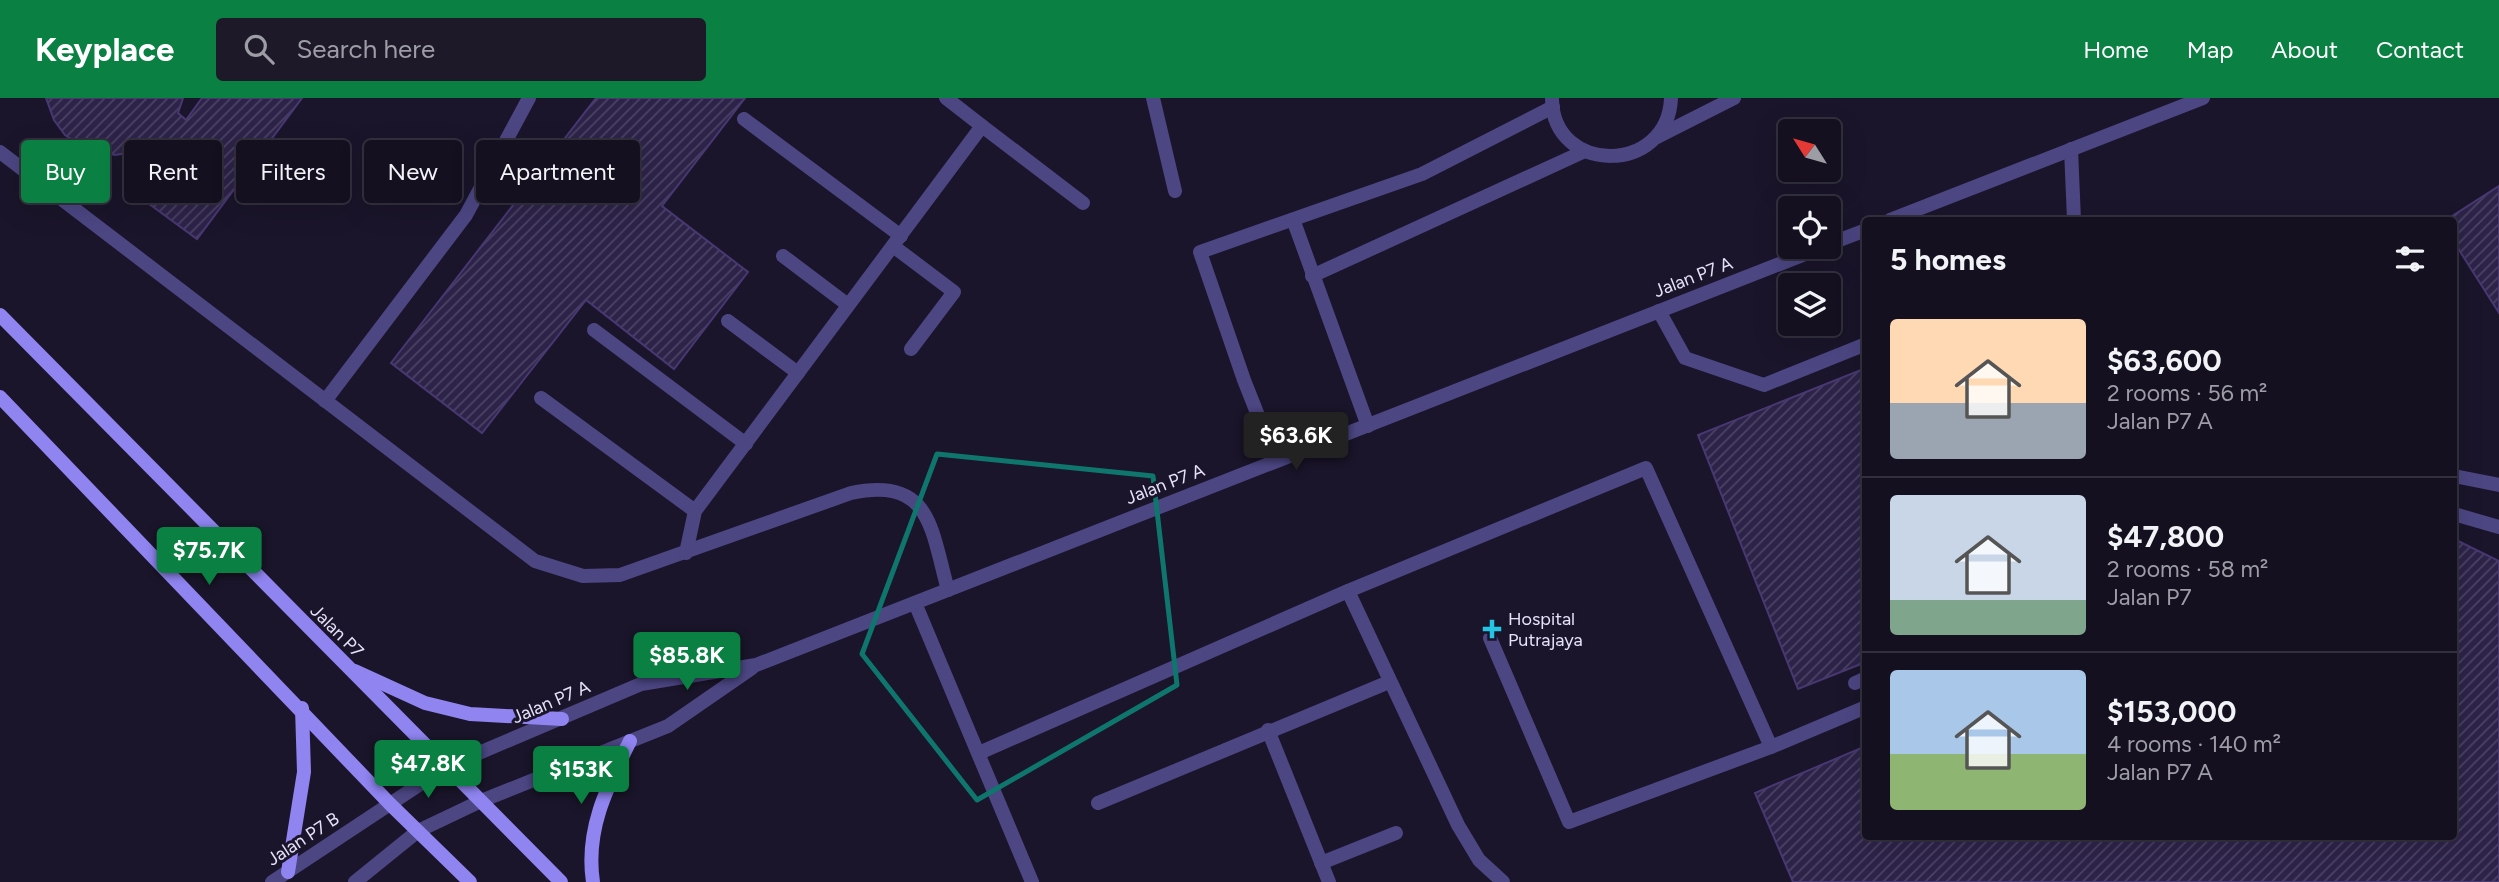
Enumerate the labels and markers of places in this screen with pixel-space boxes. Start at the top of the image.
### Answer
pin: $63.6K [1239,412,1353,472]
pin: $75.7K [152,528,266,587]
place label: Hospital Putrajaya [1508,608,1583,651]
marker: Hospital Putrajaya [1482,619,1502,639]
pin: $85.8K [630,632,744,692]
pin: $47.8K [371,740,485,800]
pin: $153K [532,746,630,806]

